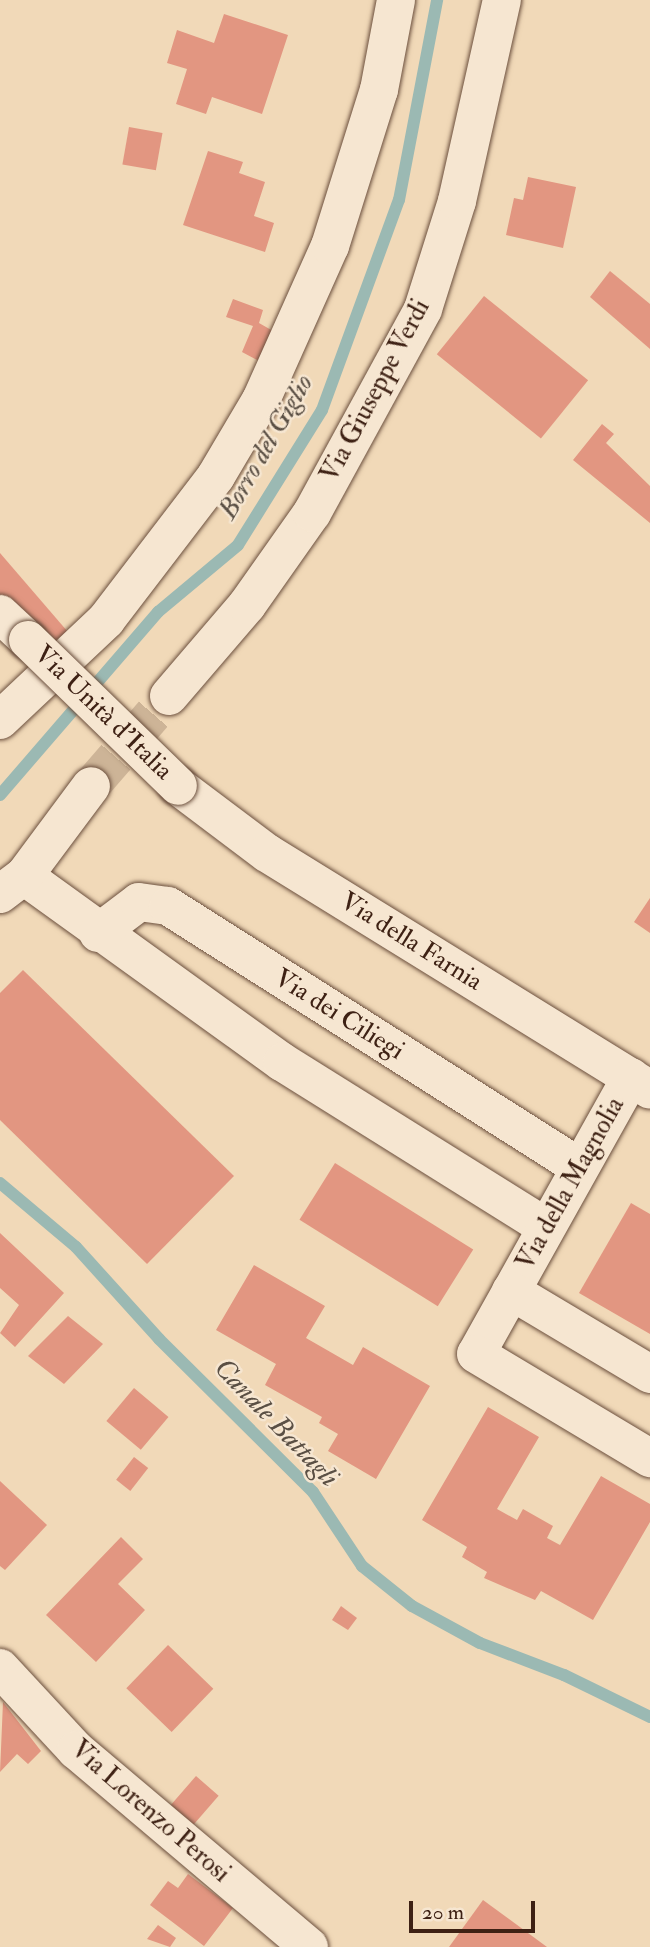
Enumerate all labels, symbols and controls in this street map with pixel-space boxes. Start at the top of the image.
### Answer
street label: Via Giuseppe Verdi [315,294,437,488]
water label: Borro del Giglio [211,369,321,525]
street label: Via Unità d'Italia [27,639,179,787]
street label: Via della Farnia [334,886,488,998]
street label: Via dei Ciliegi [268,963,410,1067]
street label: Via della Magnolia [511,1092,631,1276]
water label: Canale Battagli [207,1352,345,1494]
street label: Via Lorenzo Perosi [64,1734,236,1890]
scale bar [412,1888,538,1932]
text: 20 m [422,1899,464,1926]

